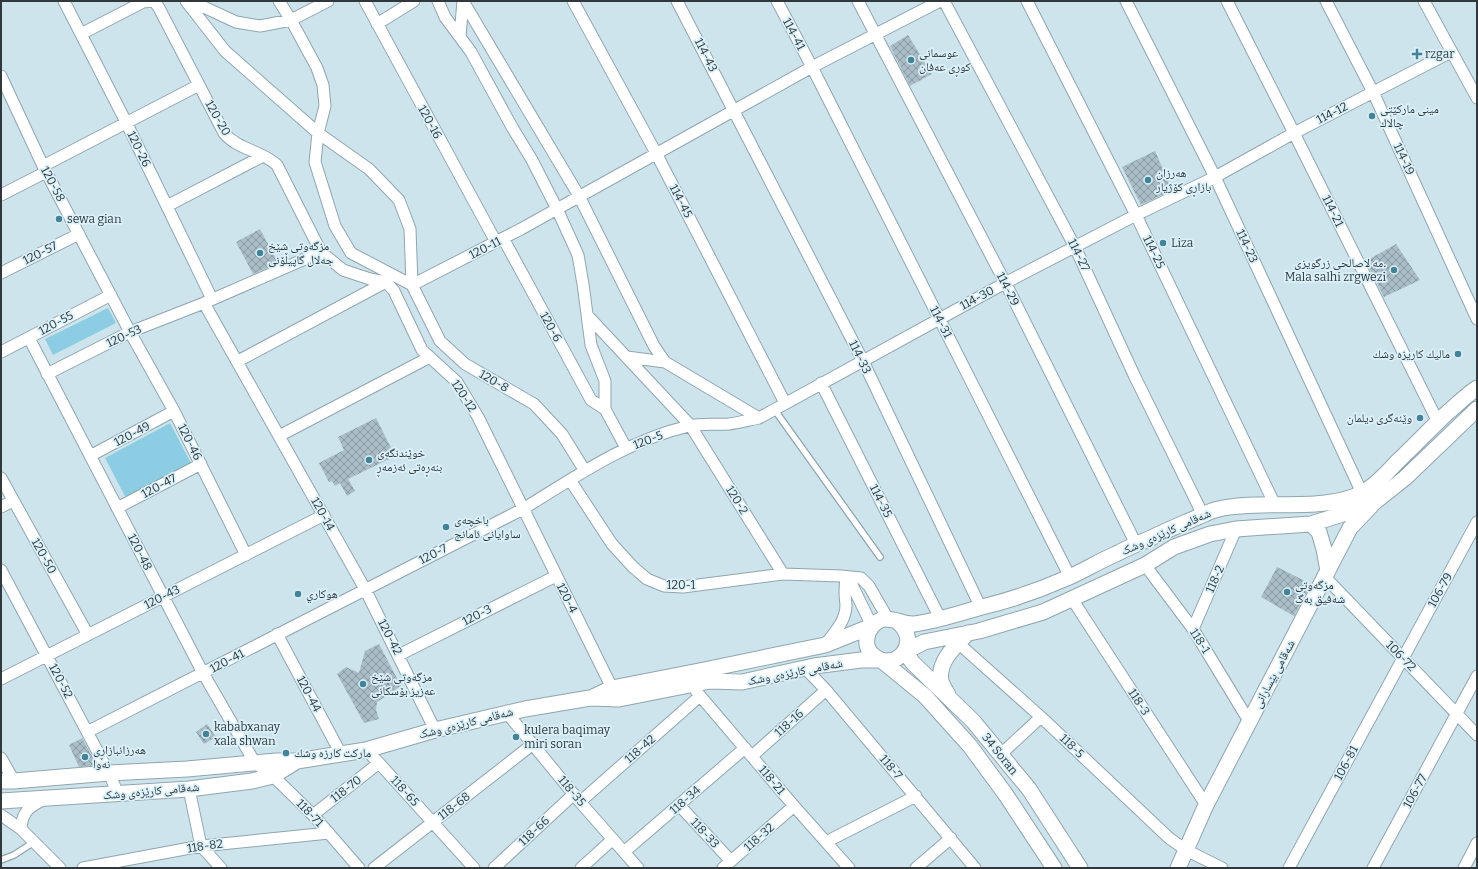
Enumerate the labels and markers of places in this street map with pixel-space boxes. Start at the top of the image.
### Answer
place label: عوسمانی کوڕی عەفان [919,46,971,77]
place label: rzgar [1425,47,1455,61]
marker: rzgar [1412,49,1422,59]
marker: عوسمانی کوڕی عەفان [906,55,916,65]
place label: مینی ماركێتی چالاك [1380,102,1439,130]
marker: مینی ماركێتی چالاك [1367,111,1377,121]
place label: ھەرزان بازاڕی کۆژیار [1155,166,1211,197]
marker: ھەرزان بازاڕی کۆژیار [1143,175,1153,185]
place label: sewa gian [67,212,122,226]
marker: sewa gian [54,214,64,224]
place label: Liza [1171,236,1194,250]
marker: Liza [1158,238,1168,248]
place label: مزگەوتی شێخ جەلال گاپیڵۆنی [268,239,334,267]
marker: مزگەوتی شێخ جەلال گاپیڵۆنی [255,248,265,258]
place label: مه لاصالحی زرگویزی. Mala salhi zrgwezi [1285,256,1386,284]
marker: مه لاصالحی زرگویزی. Mala salhi zrgwezi [1389,265,1399,275]
place label: ماليك كاريزه وشك [1372,347,1450,361]
marker: ماليك كاريزه وشك [1453,349,1463,359]
place label: وێنە‌گری دیلمان [1347,411,1412,425]
marker: وێنە‌گری دیلمان [1415,413,1425,423]
place label: خوێندنگەی بنەڕەتی ئەزمەڕ [376,446,442,477]
marker: خوێندنگەی بنەڕەتی ئەزمەڕ [364,455,374,465]
place label: باخچەی ساوایانی ئامانج [454,513,521,541]
marker: باخچەی ساوایانی ئامانج [441,522,451,532]
place label: مزگەوتی شەفیق بەگ [1295,578,1345,606]
place label: هوكاري [306,587,338,604]
marker: مزگەوتی شەفیق بەگ [1282,587,1292,597]
marker: هوكاري [293,589,303,599]
place label: مزگەوتی شێخ عەزیز بۆسکانی [371,670,435,698]
marker: مزگەوتی شێخ عەزیز بۆسکانی [358,679,368,689]
place label: kababxanay xala shwan [214,720,281,748]
place label: kulera baqimay miri soran [524,723,611,751]
marker: kababxanay xala shwan [201,729,211,739]
marker: kulera baqimay miri soran [511,732,521,742]
place label: هەرزانبازاڕی نەوا [93,743,146,771]
place label: ماركت كارزه وشك [294,746,371,760]
marker: ماركت كارزه وشك [281,748,291,758]
marker: هەرزانبازاڕی نەوا [80,752,90,762]

